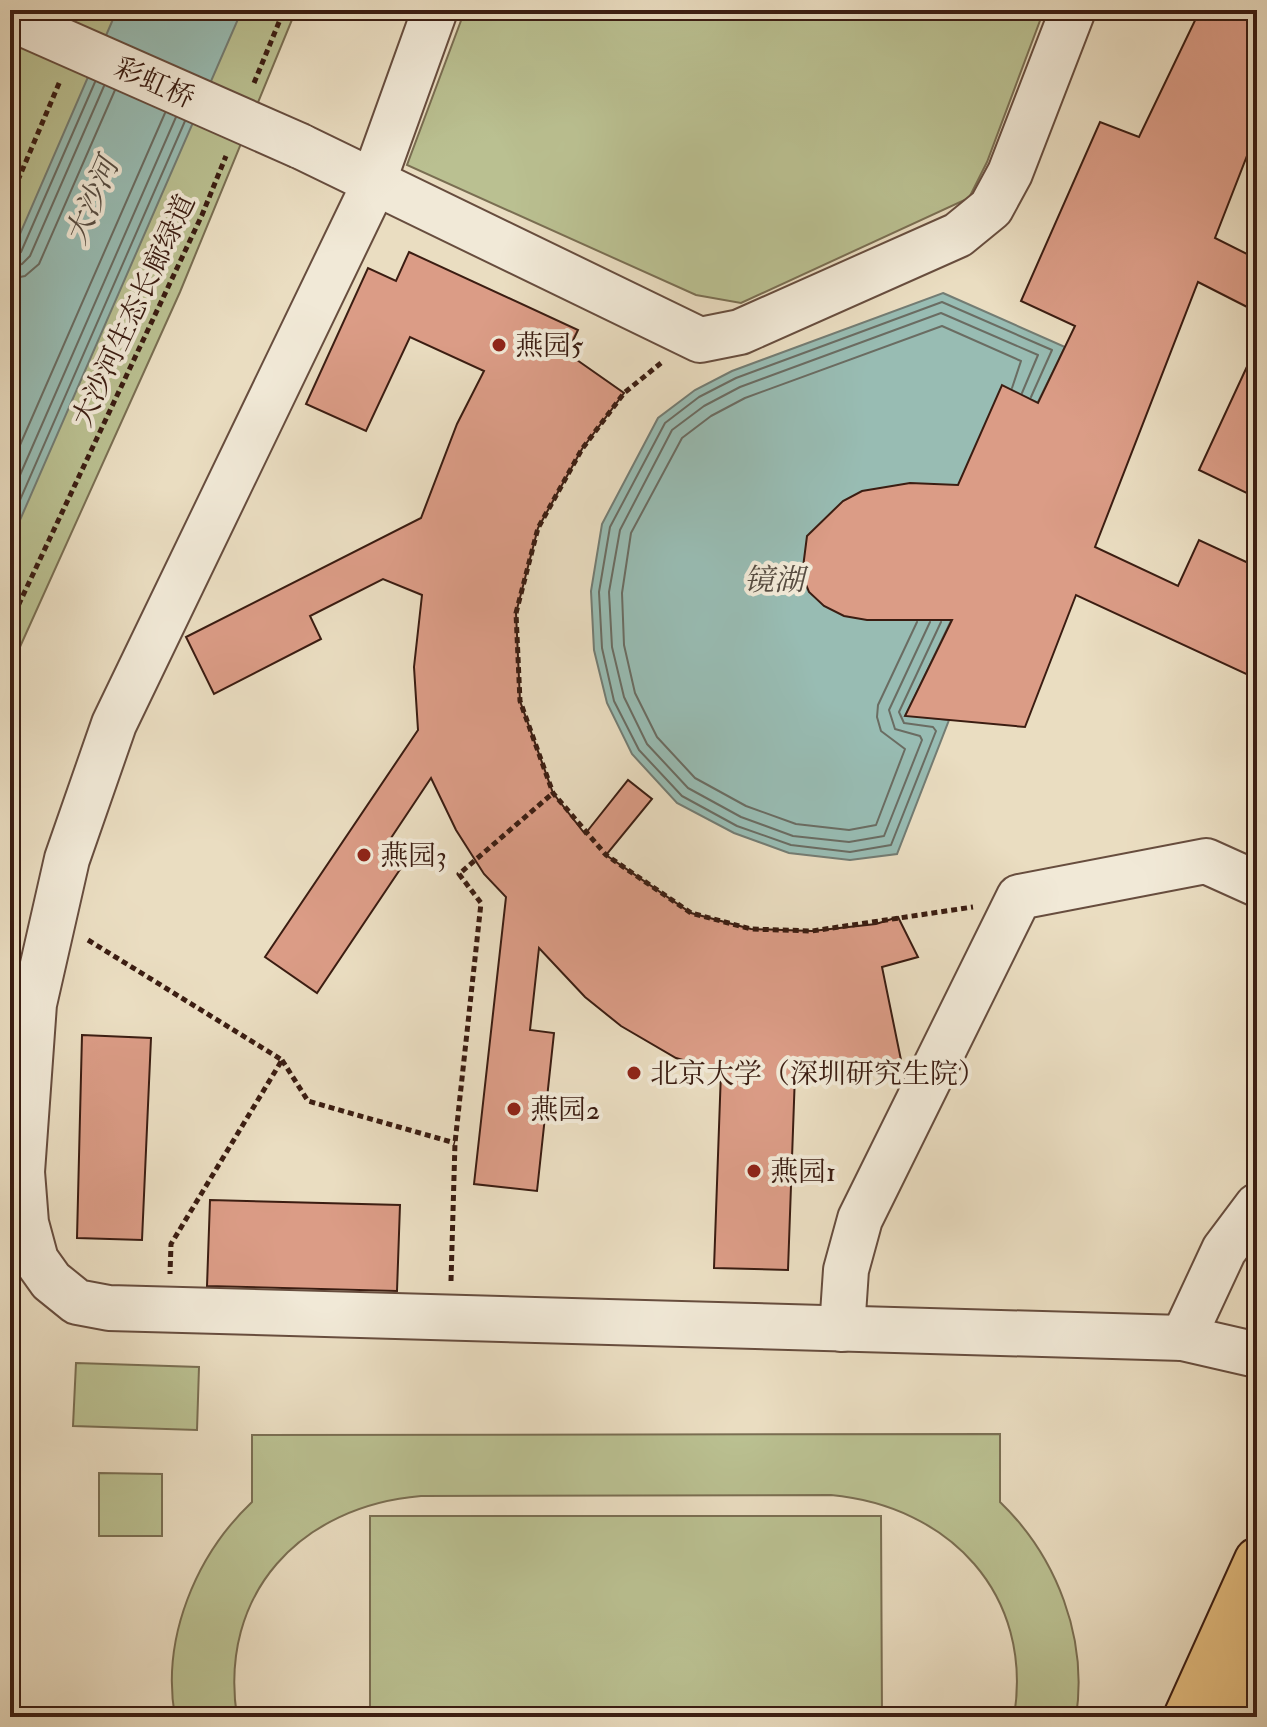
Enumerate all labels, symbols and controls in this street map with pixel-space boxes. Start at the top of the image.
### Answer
street label: 彩虹桥 [109,50,200,116]
water label: 大沙河 [58,148,129,250]
street label: 大沙河生态长廊绿道 [65,189,203,432]
place label: 燕园5 [515,329,584,364]
marker: 燕园5 [490,336,508,354]
water label: 镜湖 [744,562,809,599]
place label: 燕园3 [380,839,447,874]
marker: 燕园3 [355,846,373,864]
place label: 北京大学（深圳研究生院） [650,1057,986,1092]
marker: 北京大学（深圳研究生院） [625,1064,643,1082]
place label: 燕园2 [530,1093,600,1128]
marker: 燕园2 [505,1100,523,1118]
place label: 燕园1 [770,1155,836,1190]
marker: 燕园1 [745,1162,763,1180]

